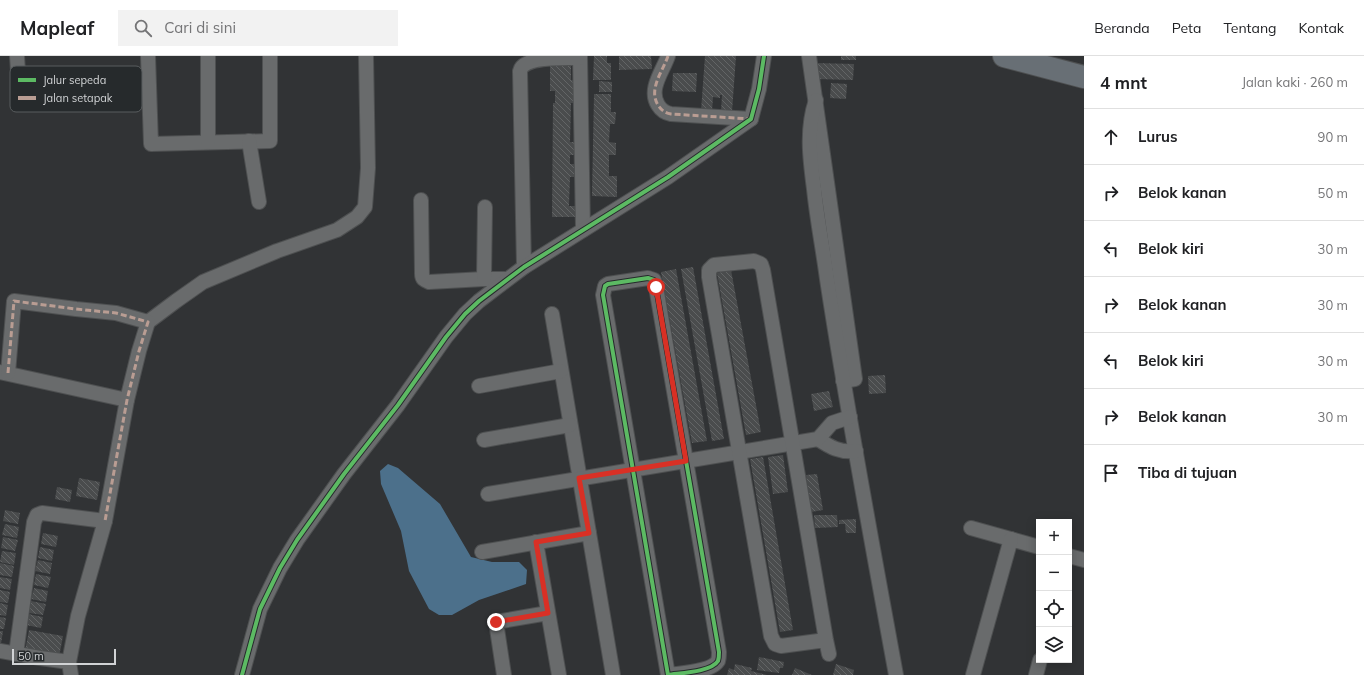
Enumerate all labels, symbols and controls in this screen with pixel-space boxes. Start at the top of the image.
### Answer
search box [118,10,398,46]
text: Mapleaf [20,16,94,40]
icon: search [132,17,154,39]
text: Cari di sini [164,18,236,37]
text: Beranda [1094,19,1150,37]
text: Peta [1172,19,1201,37]
text: Tentang [1223,19,1277,37]
text: Kontak [1299,19,1344,37]
legend [10,66,142,112]
text: 4 mnt [1100,72,1147,93]
text: Jalur sepeda [43,73,106,87]
text: Jalan kaki · 260 m [1242,74,1348,90]
text: Jalan setapak [43,91,113,105]
icon: ahead [1100,126,1122,148]
text: Lurus [1138,127,1178,146]
text: 90 m [1318,129,1348,145]
icon: right [1100,182,1122,204]
text: Belok kanan [1138,183,1227,202]
text: 50 m [1318,185,1348,201]
icon: left [1100,238,1122,260]
text: Belok kiri [1138,239,1204,258]
text: 30 m [1318,241,1348,257]
route start [647,278,665,296]
icon: right [1100,294,1122,316]
text: Belok kanan [1138,295,1227,314]
text: 30 m [1318,297,1348,313]
icon: left [1100,350,1122,372]
text: Belok kiri [1138,351,1204,370]
text: 30 m [1318,353,1348,369]
icon: right [1100,406,1122,428]
text: Belok kanan [1138,407,1227,426]
text: 30 m [1318,409,1348,425]
icon: arrive [1100,462,1122,484]
text: Tiba di tujuan [1138,463,1237,482]
map controls [1036,519,1072,663]
button: + [1036,519,1072,555]
button: − [1036,555,1072,591]
button: locate [1036,591,1072,627]
route end [487,613,505,631]
button: layers [1036,627,1072,663]
scale bar [12,647,116,666]
text: 50 m [18,649,44,663]

